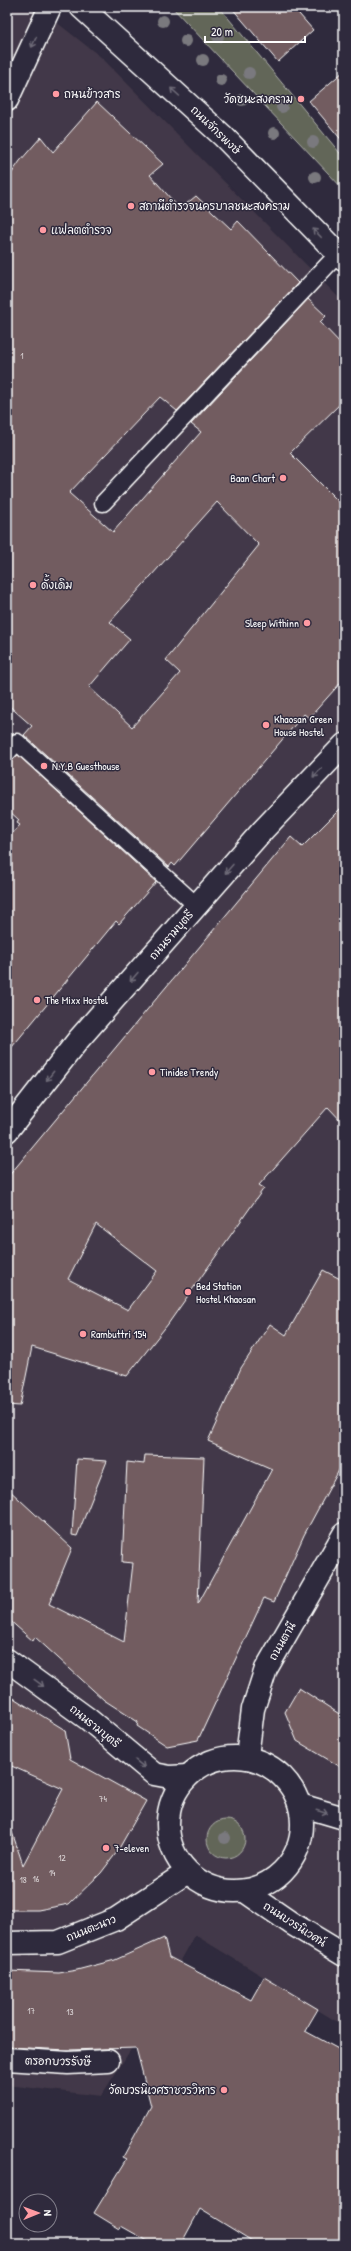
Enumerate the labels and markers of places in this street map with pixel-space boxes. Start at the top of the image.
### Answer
place label: ถนนข้าวสาร [64,87,121,101]
marker: ถนนข้าวสาร [51,89,61,99]
place label: วัดชนะสงคราม [224,92,293,106]
marker: วัดชนะสงคราม [296,94,306,104]
place label: สถานีตำรวจนครบาลชนะสงคราม [139,199,290,213]
marker: สถานีตำรวจนครบาลชนะสงคราม [126,201,136,211]
place label: แฟลตตำรวจ [51,223,112,237]
marker: แฟลตตำรวจ [38,225,48,235]
place label: Baan Chart [230,471,275,485]
marker: Baan Chart [278,473,288,483]
place label: ดั้งเดิม [41,574,73,592]
marker: ดั้งเดิม [28,580,38,590]
place label: Sleep Withinn [245,616,299,630]
marker: Sleep Withinn [302,618,312,628]
place label: Khaosan Green House Hostel [274,712,332,739]
marker: Khaosan Green House Hostel [261,720,271,730]
place label: N.Y.B Guesthouse [52,759,120,773]
marker: N.Y.B Guesthouse [39,761,49,771]
place label: The Mixx Hostel [45,993,108,1007]
marker: The Mixx Hostel [32,995,42,1005]
place label: Tinidee Trendy [160,1065,219,1079]
marker: Tinidee Trendy [147,1067,157,1077]
place label: Bed Station Hostel Khaosan [196,1279,256,1306]
marker: Bed Station Hostel Khaosan [183,1287,193,1297]
place label: Rambuttri 154 [91,1327,146,1341]
marker: Rambuttri 154 [78,1329,88,1339]
place label: 7-eleven [114,1841,149,1855]
marker: 7-eleven [101,1843,111,1853]
place label: วัดบวรนิเวศราชวรวิหาร [109,2083,216,2097]
marker: วัดบวรนิเวศราชวรวิหาร [219,2085,229,2095]

